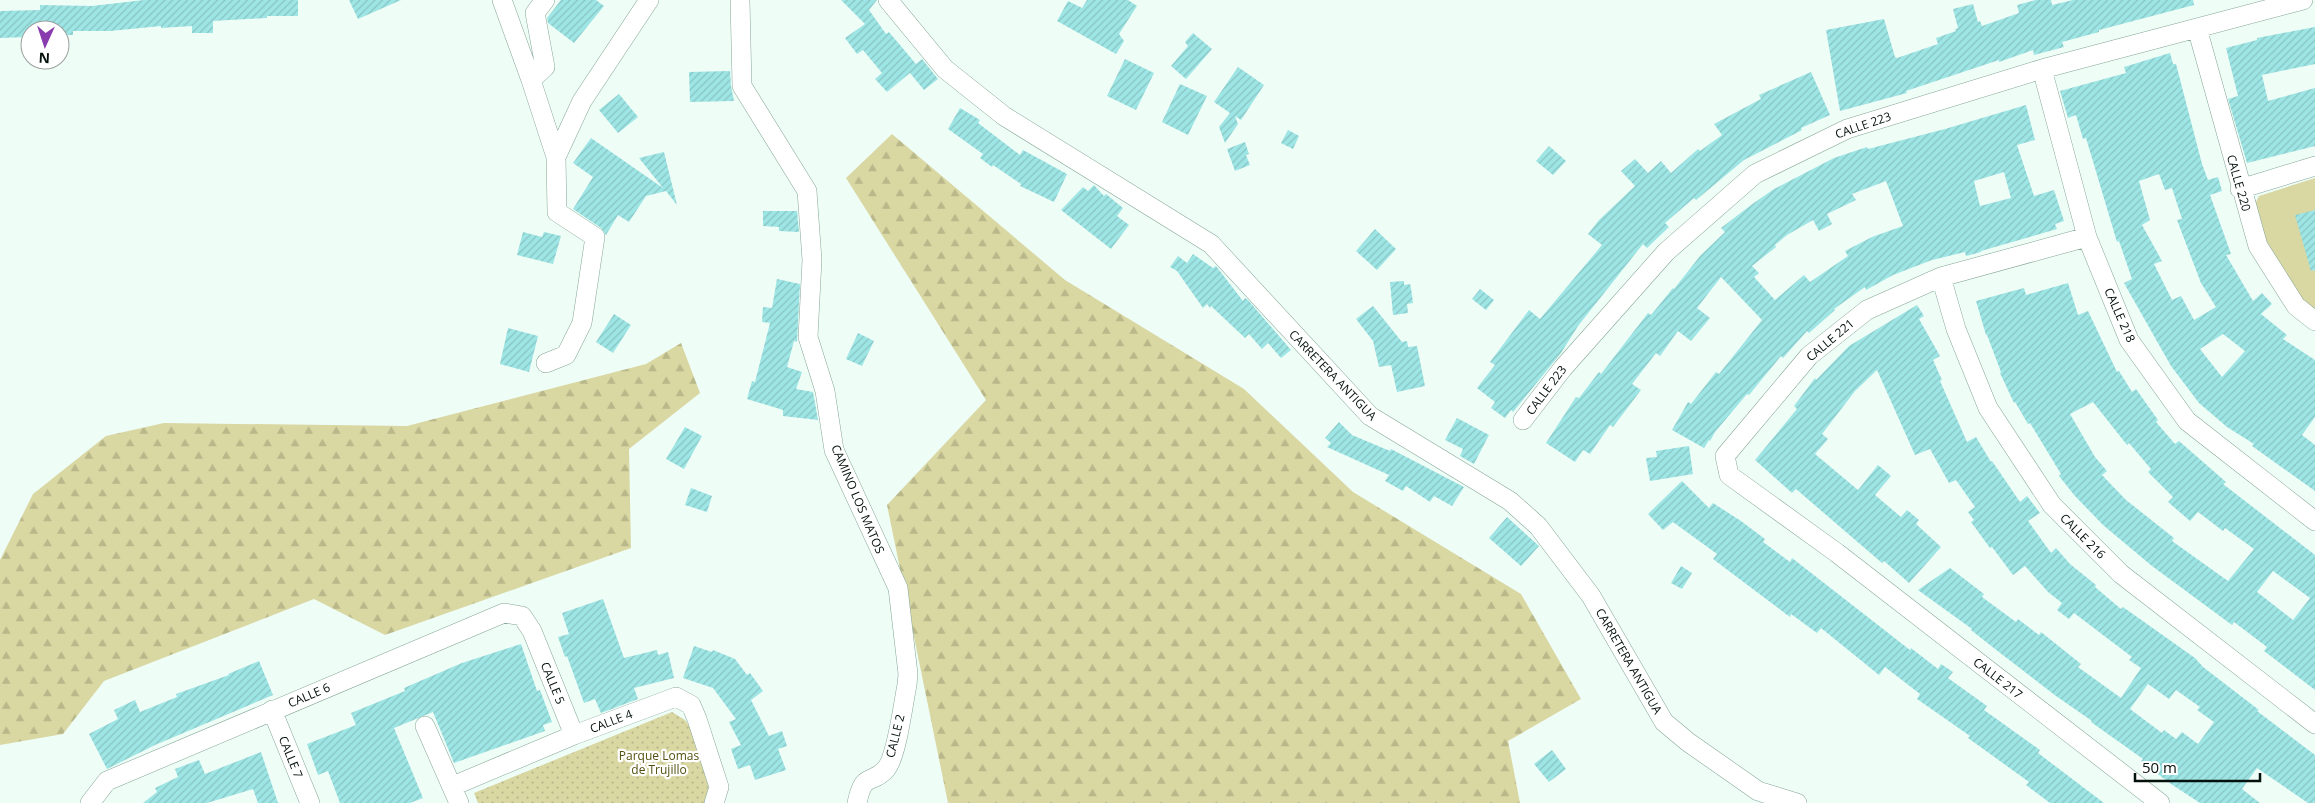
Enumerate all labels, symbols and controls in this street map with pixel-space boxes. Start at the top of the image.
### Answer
north arrow [20,20,70,70]
text: N [38,49,50,68]
street label: CALLE 223 [1833,107,1893,142]
street label: CALLE 220 [2223,153,2255,213]
street label: CALLE 218 [2100,285,2140,345]
street label: CALLE 221 [1802,315,1858,365]
street label: CARRETERA ANTIGUA [1285,326,1381,424]
street label: CALLE 223 [1522,362,1570,418]
street label: CAMINO LOS MATOS [827,442,889,556]
street label: CALLE 216 [2056,509,2110,563]
street label: CARRETERA ANTIGUA [1592,605,1666,717]
street label: CALLE 217 [1970,653,2026,703]
street label: CALLE 5 [537,659,569,707]
street label: CALLE 6 [285,678,333,711]
street label: CALLE 4 [587,705,635,737]
street label: CALLE 2 [881,712,909,760]
street label: CALLE 7 [275,733,307,781]
park label: Parque Lomas de Trujillo [619,747,699,778]
scale bar [2135,750,2260,782]
text: 50 m [2142,757,2177,777]

